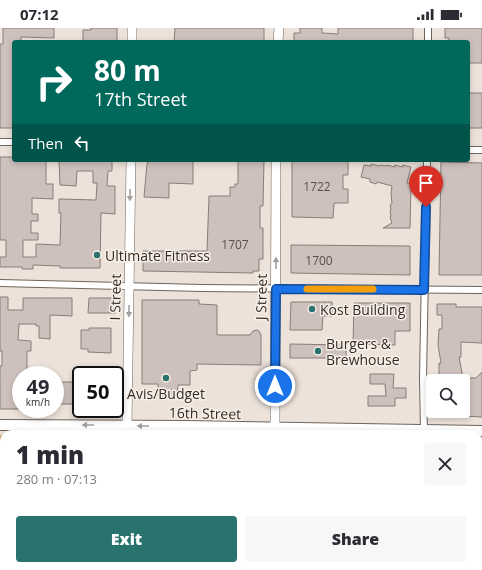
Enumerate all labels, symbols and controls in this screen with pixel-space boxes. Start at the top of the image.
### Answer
text: 07:12 [20,4,59,24]
text: 80 m [94,51,161,89]
icon: right [28,56,80,108]
text: 17th Street [94,87,187,111]
icon: left [71,132,93,154]
text: Then [28,133,63,153]
pin [409,166,443,207]
icon: arrive [415,172,437,194]
house number: 1722 [303,178,331,195]
one-way arrow [127,189,133,202]
house number: 1707 [221,236,249,253]
place label: Ultimate Fitness [105,246,210,265]
marker: Ultimate Fitness [92,250,102,260]
house number: 1700 [305,252,333,269]
one-way arrow [273,256,279,269]
street label: I Street [105,274,125,320]
street label: J Street [251,274,271,322]
place label: Kost Building [320,300,406,319]
marker: Kost Building [307,304,317,314]
one-way arrow [126,305,132,318]
place label: Burgers & Brewhouse [326,334,400,369]
marker: Burgers & Brewhouse [313,346,323,356]
position arrow [254,365,296,407]
speed limit sign: 50 [72,366,124,418]
text: 49 [27,373,49,400]
marker: Avis/Budget [161,373,171,383]
map controls [426,374,470,418]
button: search [426,374,470,418]
place label: Avis/Budget [127,384,205,403]
text: km/h [26,395,50,409]
street label: 16th Street [169,403,241,423]
one-way arrow [81,422,94,428]
one-way arrow [136,423,149,429]
text: 1 min [16,438,84,471]
button: close [424,443,466,485]
text: 280 m · 07:13 [16,470,97,488]
button: Exit [16,516,237,562]
button: Share [245,516,466,562]

